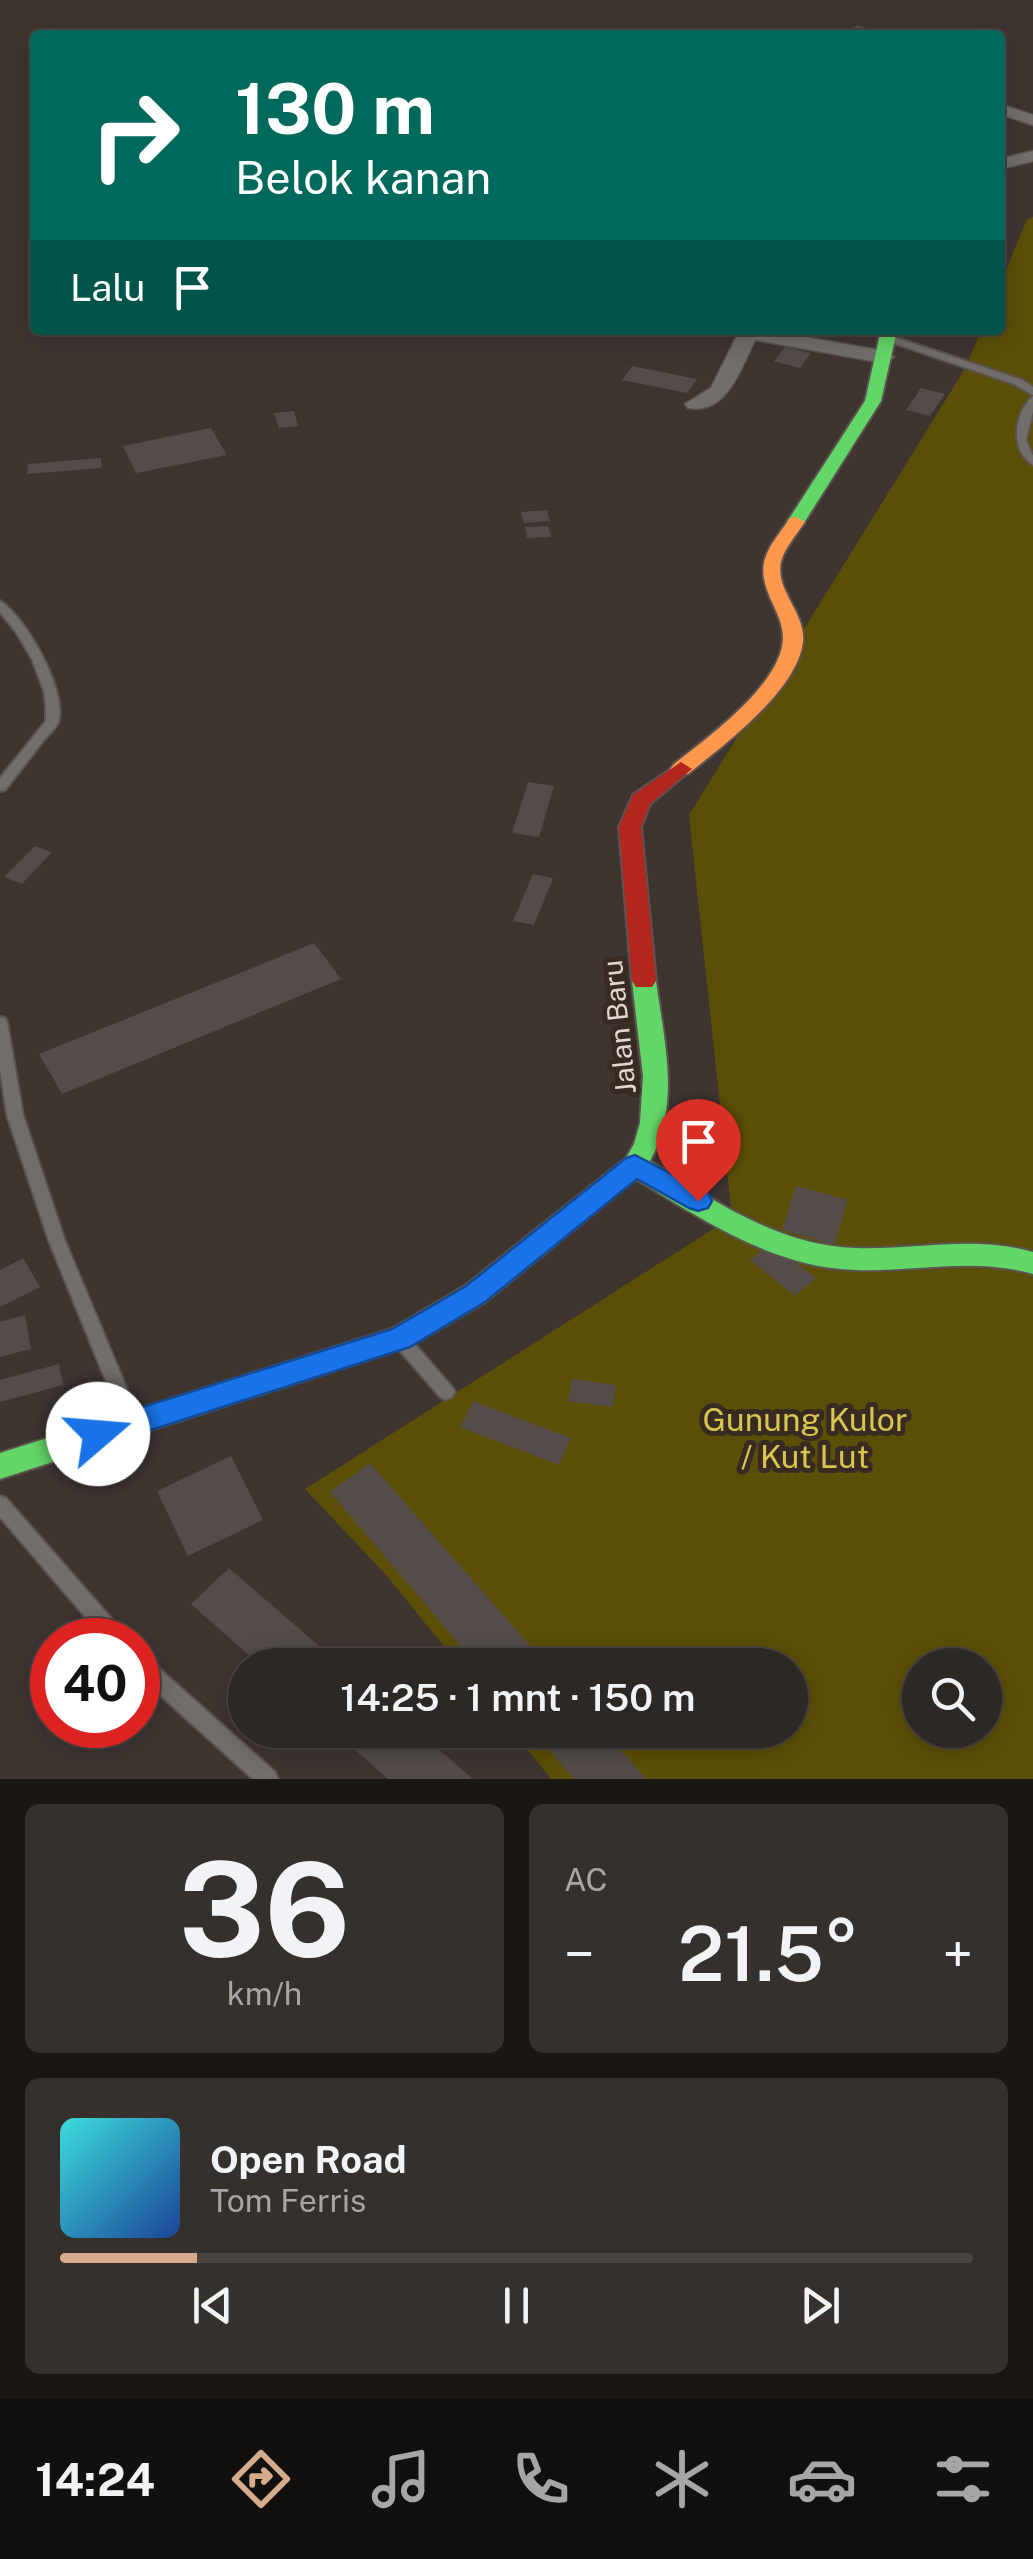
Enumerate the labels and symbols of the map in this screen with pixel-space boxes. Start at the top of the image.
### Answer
street label: Jalan Baru [595,958,642,1096]
pin [656,1099,741,1202]
position arrow [46,1382,150,1486]
park label: Gunung Kulor / Kut Lut [703,1401,907,1475]
speed limit sign: 40 [30,1618,160,1748]

